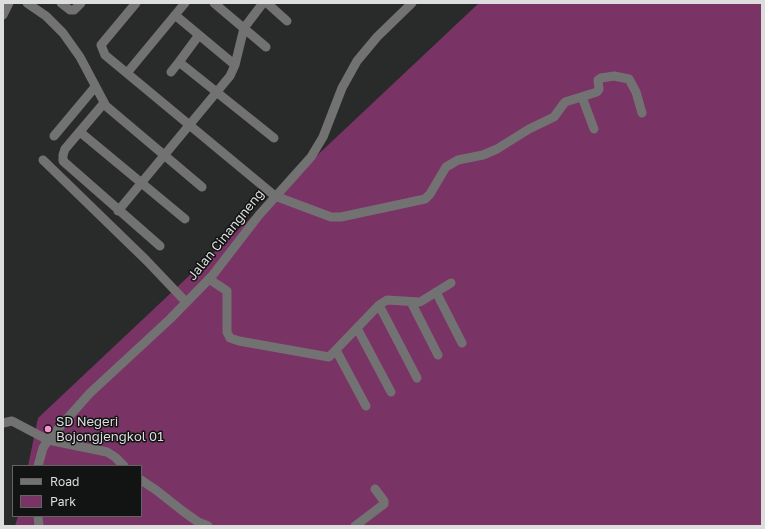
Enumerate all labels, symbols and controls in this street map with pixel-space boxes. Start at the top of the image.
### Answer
street label: Jalan Cinangneng [185,186,267,284]
place label: SD Negeri Bojongjengkol 01 [56,414,163,445]
marker: SD Negeri Bojongjengkol 01 [43,424,53,434]
legend [12,465,142,517]
text: Road [50,474,79,489]
text: Park [50,494,76,509]

